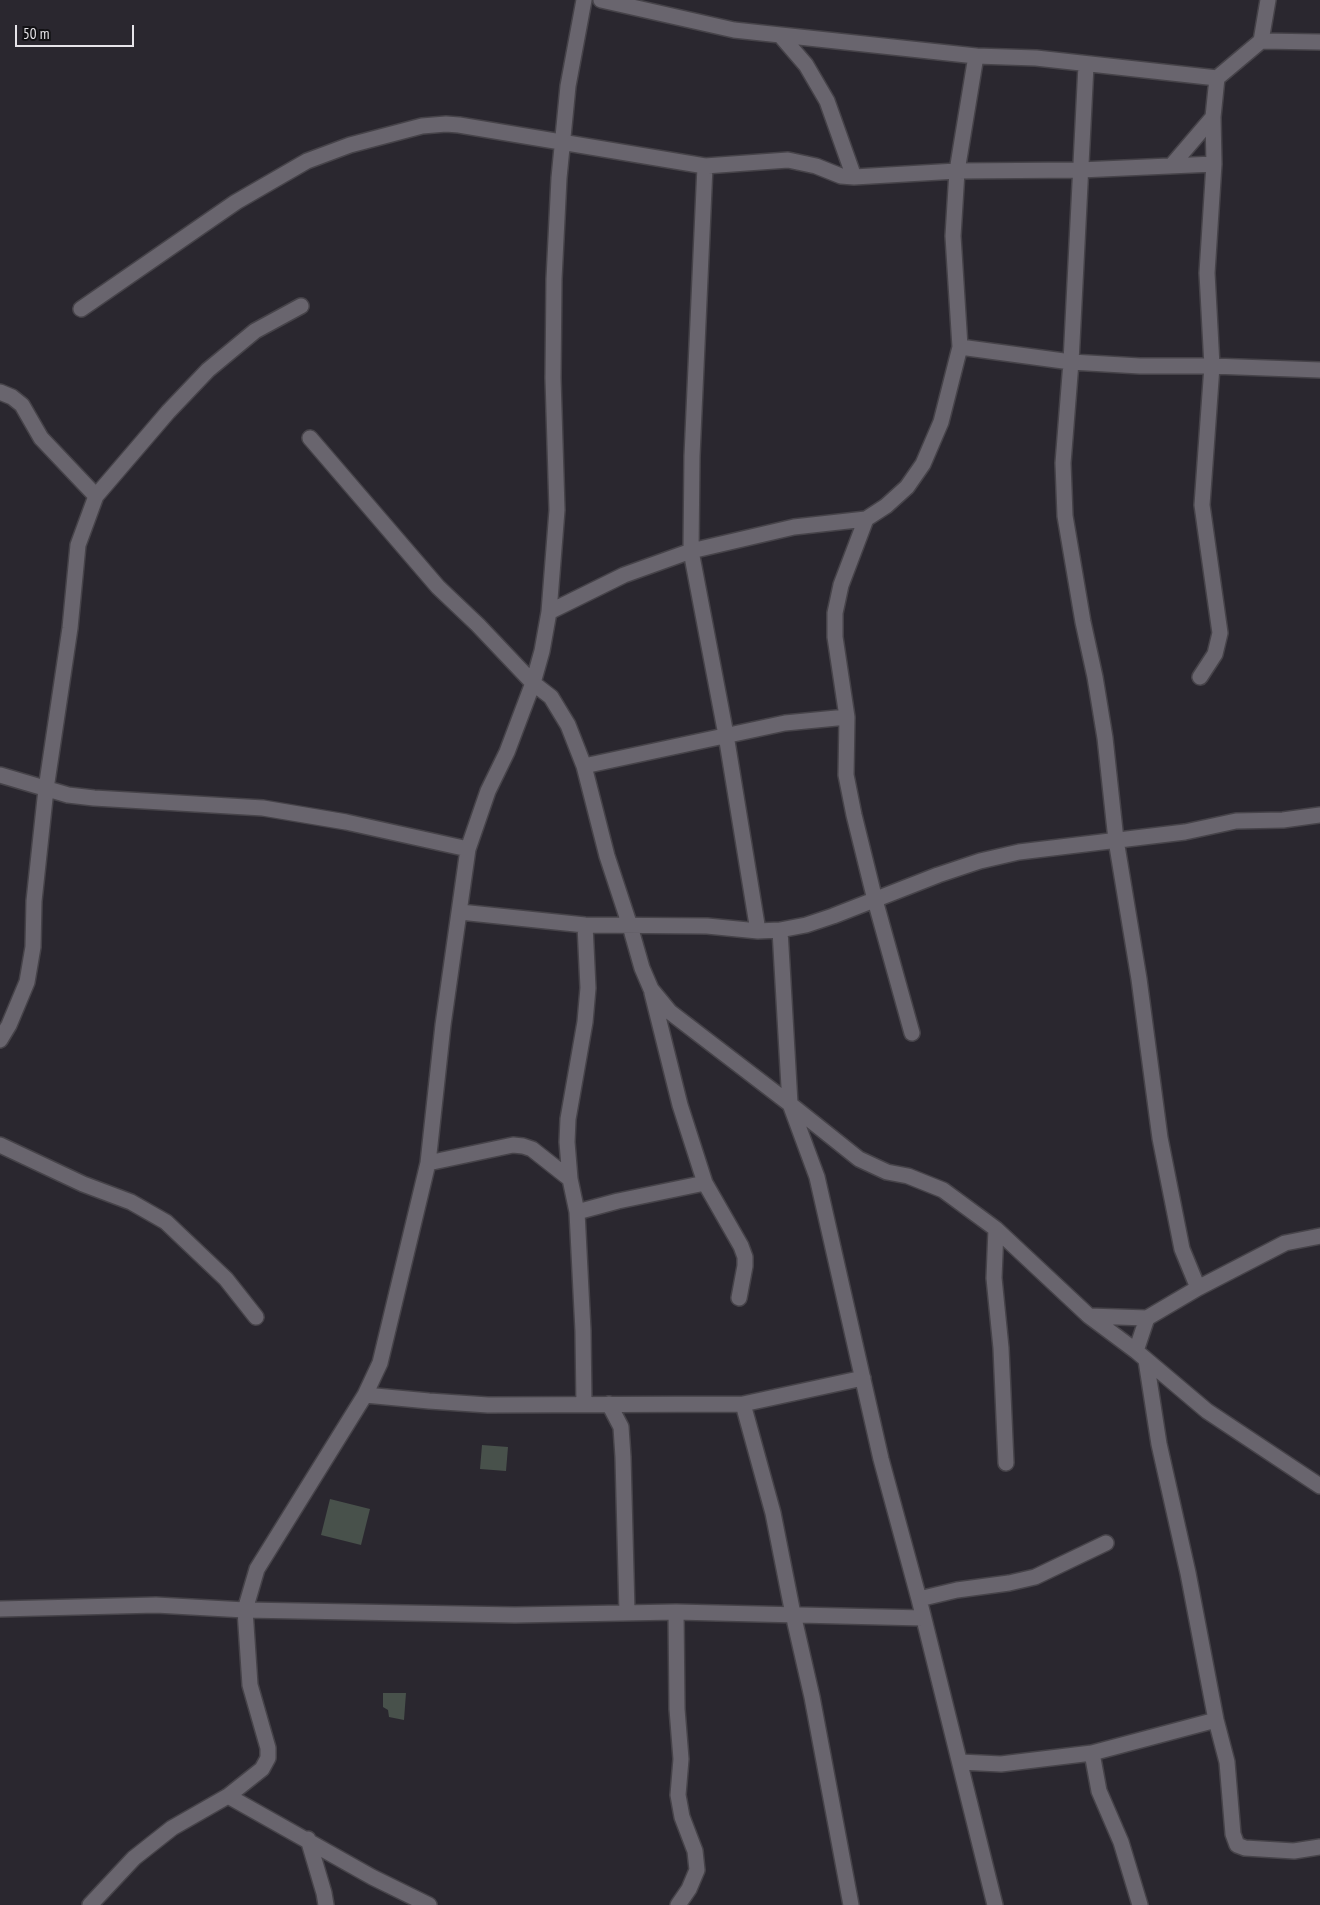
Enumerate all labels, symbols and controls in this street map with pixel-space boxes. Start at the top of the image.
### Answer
scale bar [18,15,136,47]
text: 50 m [23,24,49,43]

